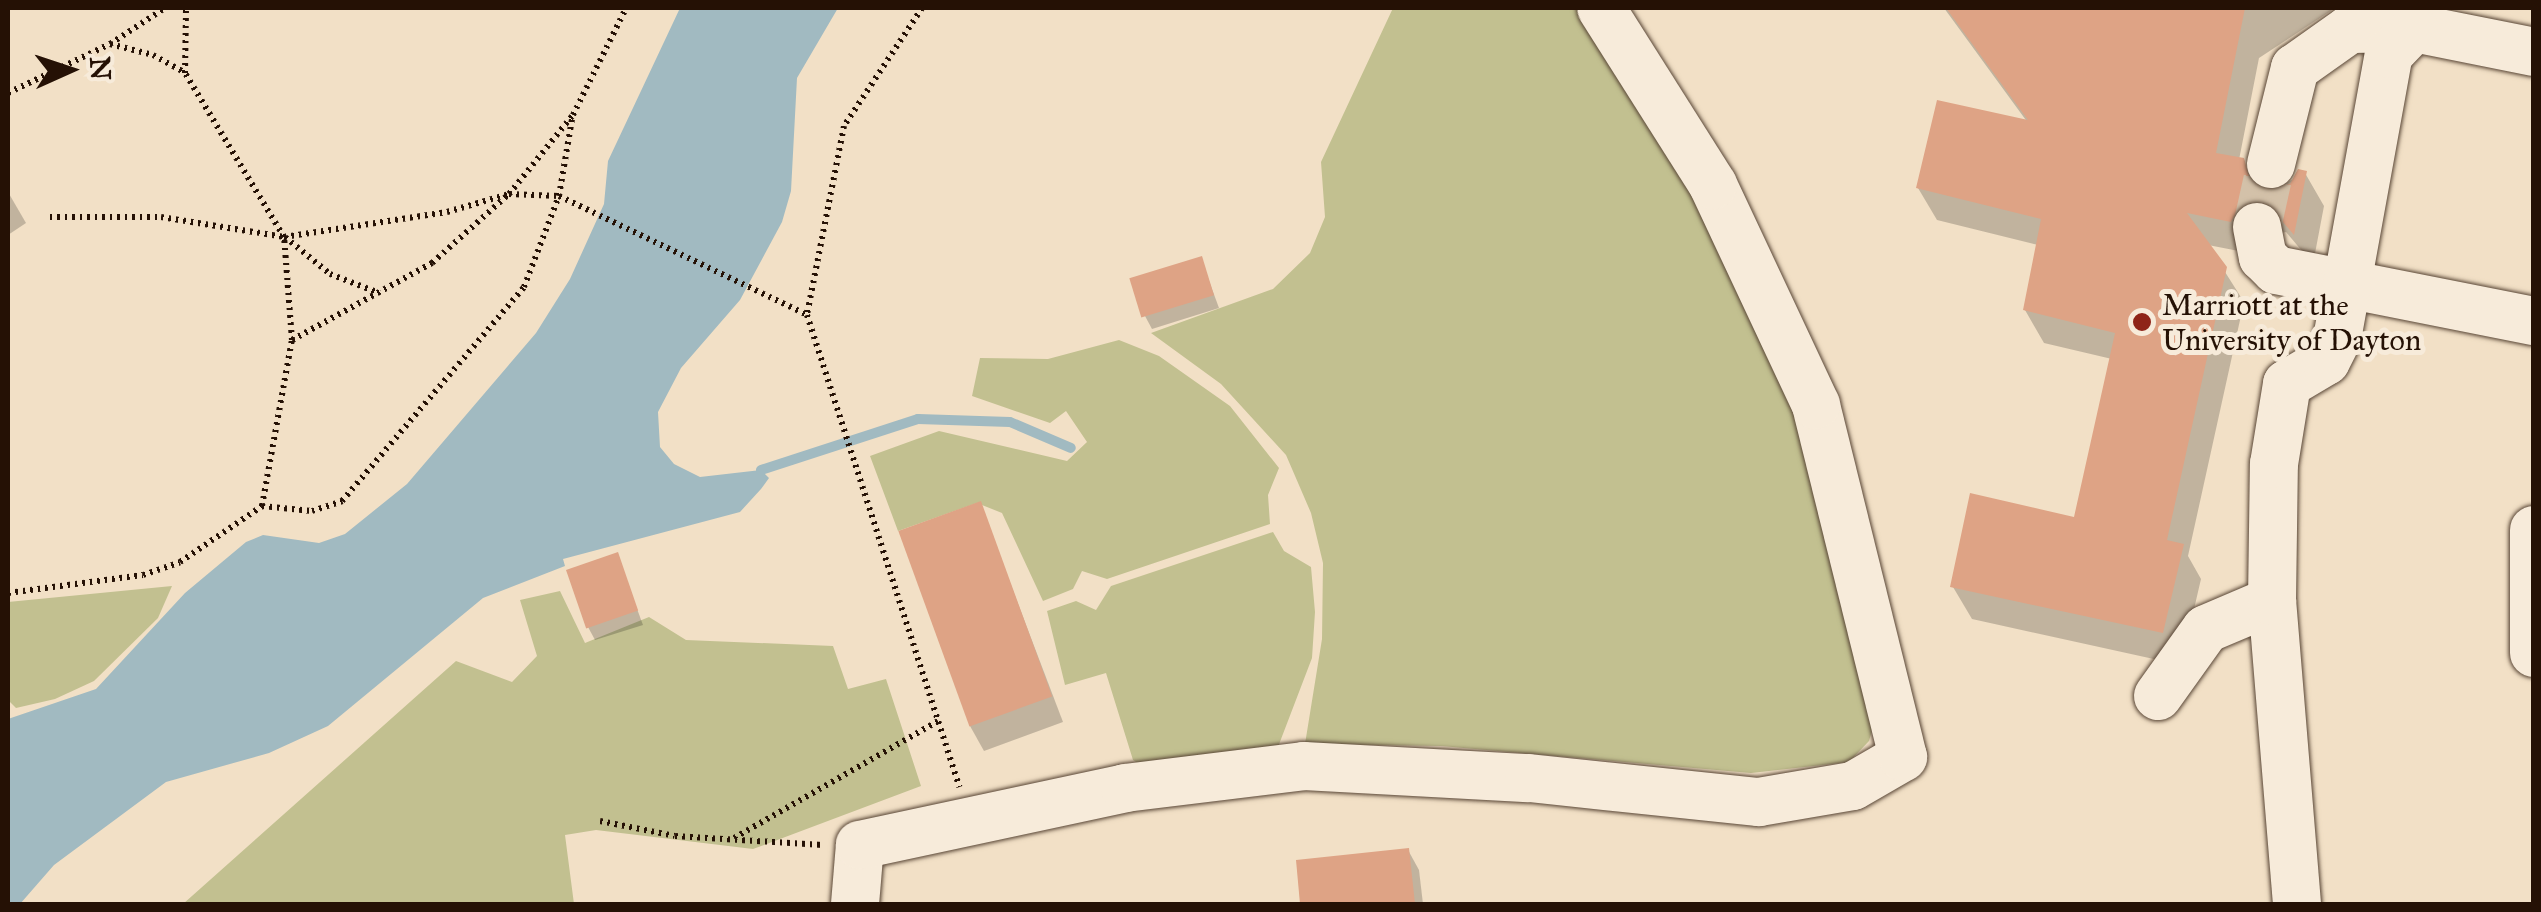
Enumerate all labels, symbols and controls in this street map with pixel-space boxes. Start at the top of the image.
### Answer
north arrow [20,20,120,120]
text: N [82,56,119,81]
place label: Marriott at the University of Dayton [2162,287,2421,358]
marker: Marriott at the University of Dayton [2131,311,2153,333]

